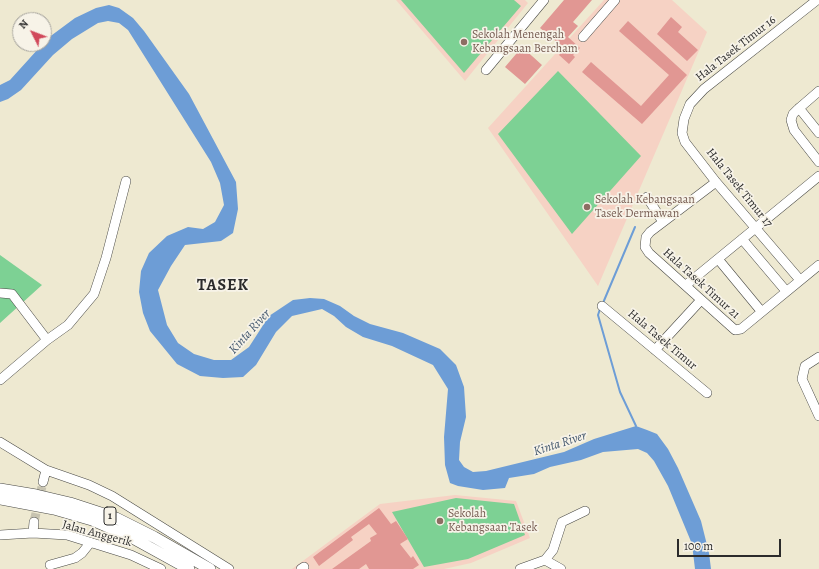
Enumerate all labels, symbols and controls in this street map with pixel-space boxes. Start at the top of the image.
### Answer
north arrow [12,12,52,52]
street label: Hala Tasek Timur 16 [693,13,779,85]
text: N [15,16,32,32]
place label: Sekolah Menengah Kebangsaan Bercham [472,28,578,56]
marker: Sekolah Menengah Kebangsaan Bercham [459,37,469,47]
street label: Hala Tasek Timur 17 [703,146,775,230]
place label: Sekolah Kebangsaan Tasek Dermawan [595,193,695,221]
marker: Sekolah Kebangsaan Tasek Dermawan [582,202,592,212]
street label: Hala Tasek Timur 21 [660,246,742,322]
district label: TASEK [197,276,249,296]
water label: Kinta River [226,306,274,358]
street label: Hala Tasek Timur [624,307,700,373]
water label: Kinta River [532,428,588,460]
road number: 1 [104,507,116,525]
place label: Sekolah Kebangsaan Tasek [448,507,537,535]
marker: Sekolah Kebangsaan Tasek [435,516,445,526]
street label: Jalan Anggerik [61,518,133,550]
scale bar [679,531,783,557]
text: 100 m [684,538,713,554]

